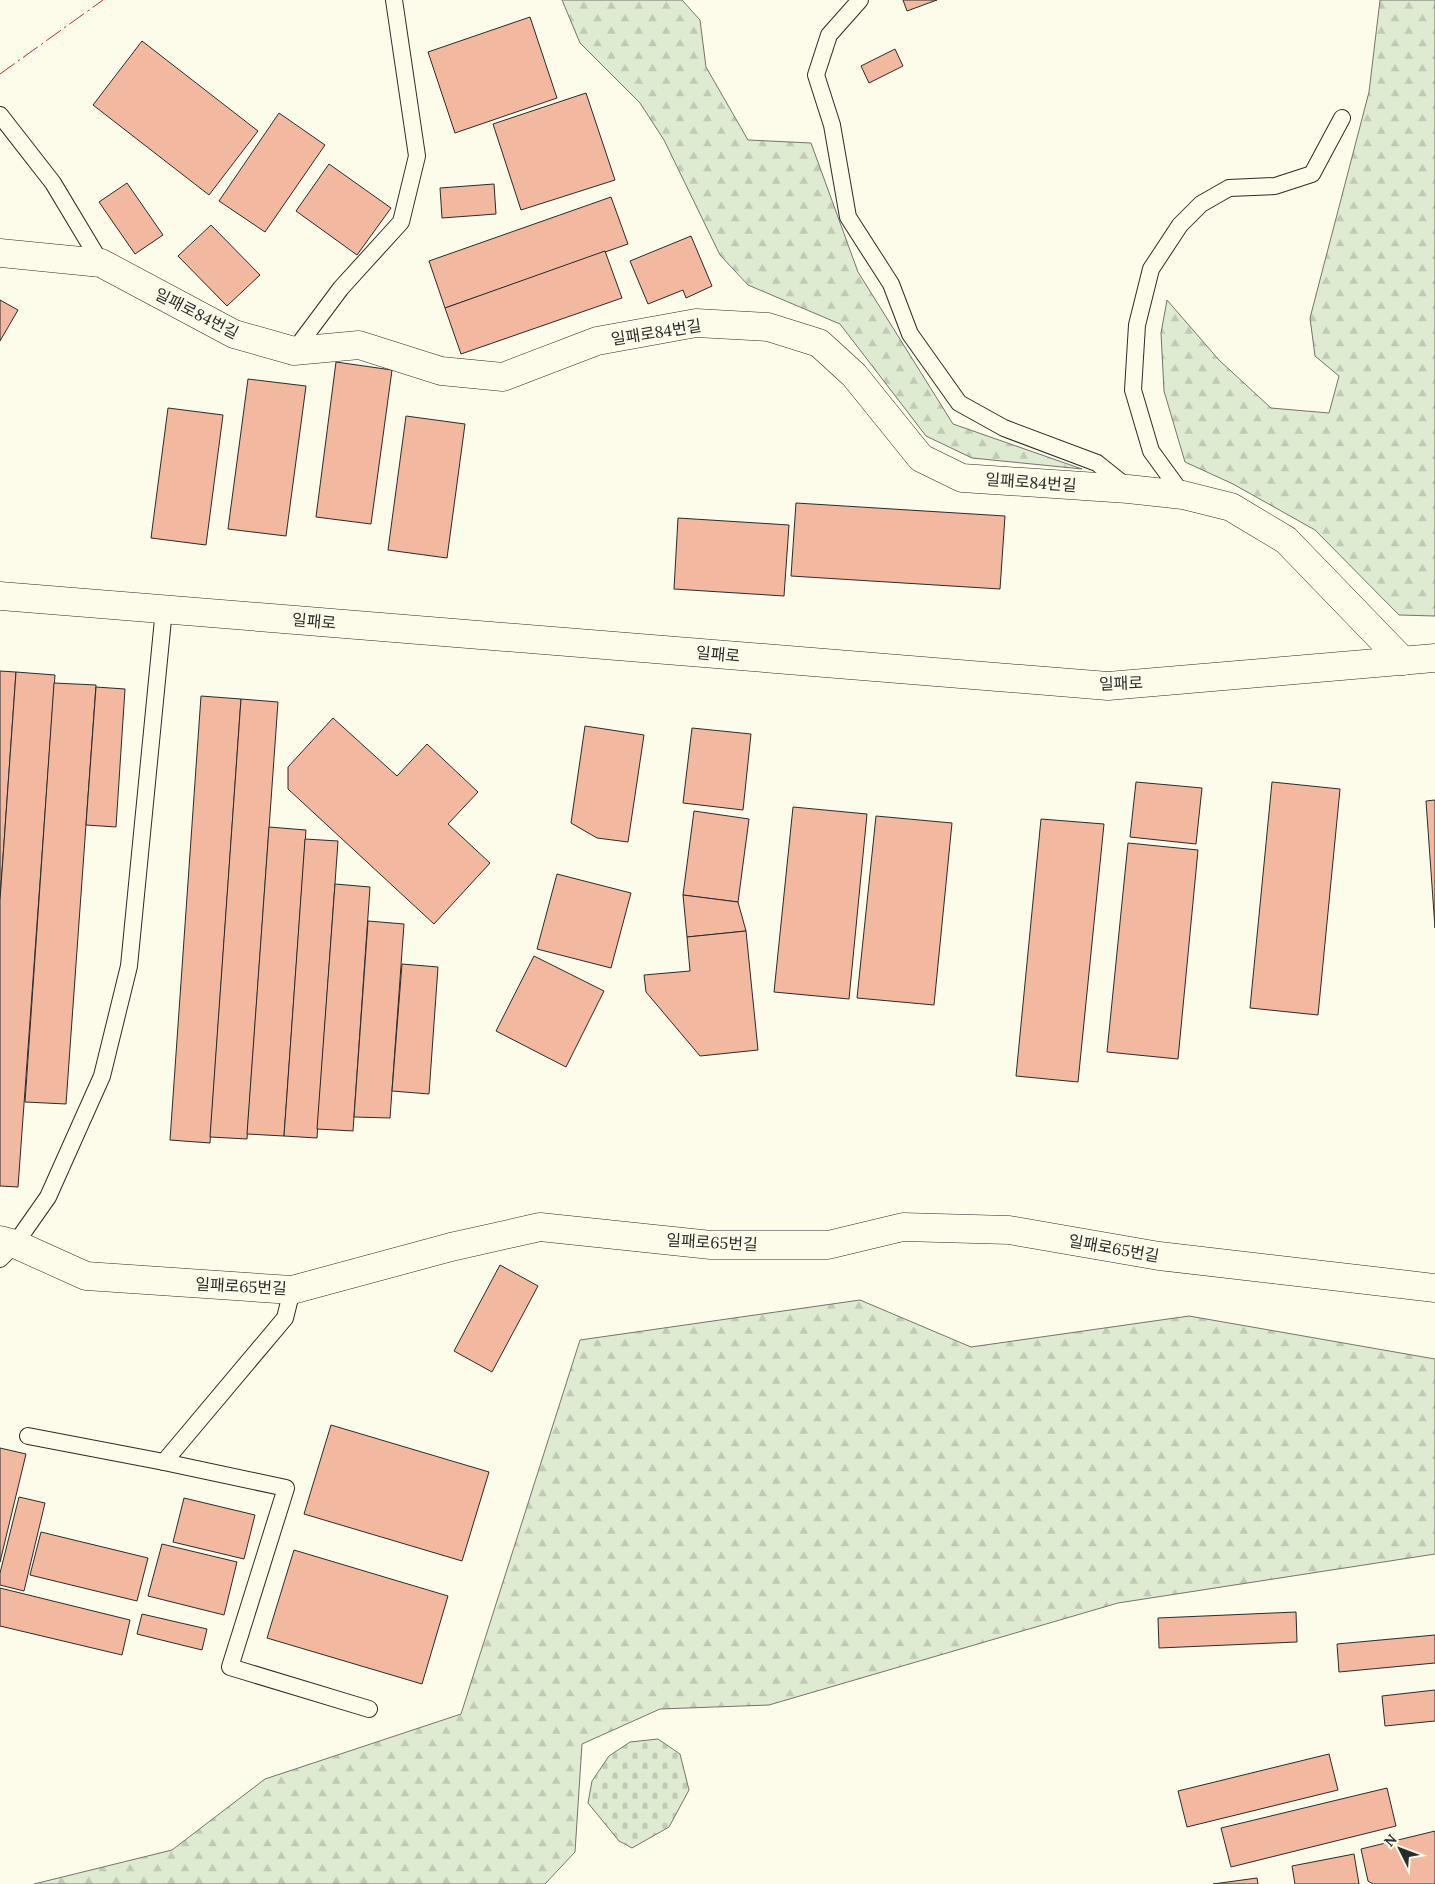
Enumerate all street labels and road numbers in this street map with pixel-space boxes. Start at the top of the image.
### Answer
street label: 일패로84번길 [152,283,242,343]
street label: 일패로84번길 [609,315,703,349]
street label: 일패로84번길 [985,469,1077,495]
street label: 일패로 [291,609,337,633]
street label: 일패로 [695,642,741,666]
street label: 일패로 [1099,672,1144,694]
street label: 일패로65번길 [666,1230,758,1254]
street label: 일패로65번길 [1067,1230,1161,1266]
street label: 일패로65번길 [195,1274,287,1298]

